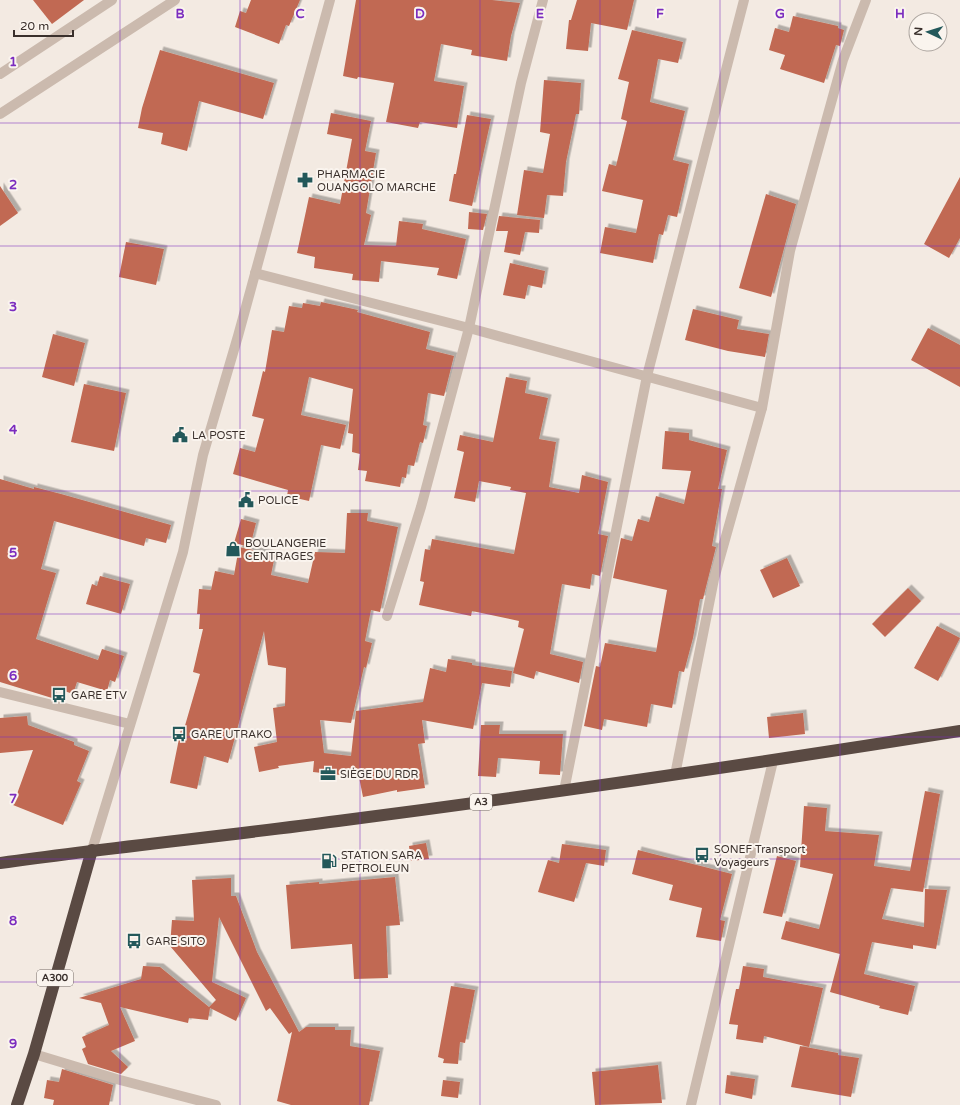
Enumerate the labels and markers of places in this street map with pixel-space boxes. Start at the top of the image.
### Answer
place label: PHARMACIE OUANGOLO MARCHE [317,168,436,194]
pharmacy icon: PHARMACIE OUANGOLO MARCHE [296,171,314,189]
public building icon: LA POSTE [171,426,189,444]
place label: LA POSTE [192,429,246,442]
public building icon: POLICE [237,491,255,509]
place label: POLICE [258,494,298,507]
place label: BOULANGERIE CENTRAGES [245,537,326,563]
shop icon: BOULANGERIE CENTRAGES [224,540,242,558]
bus stop icon: GARE ETV [50,686,68,704]
place label: GARE ETV [71,689,127,702]
bus stop icon: GARE UTRAKO [170,725,188,743]
place label: GARE UTRAKO [191,728,272,741]
office icon: SIÈGE DU RDR [319,765,337,783]
place label: SIÈGE DU RDR [340,767,419,781]
place label: SONEF Transport Voyageurs [714,843,806,869]
bus stop icon: SONEF Transport Voyageurs [693,846,711,864]
place label: STATION SARA PETROLEUN [341,849,422,875]
fuel station icon: STATION SARA PETROLEUN [320,852,338,870]
bus stop icon: GARE SITO [125,932,143,950]
place label: GARE SITO [146,935,206,948]

